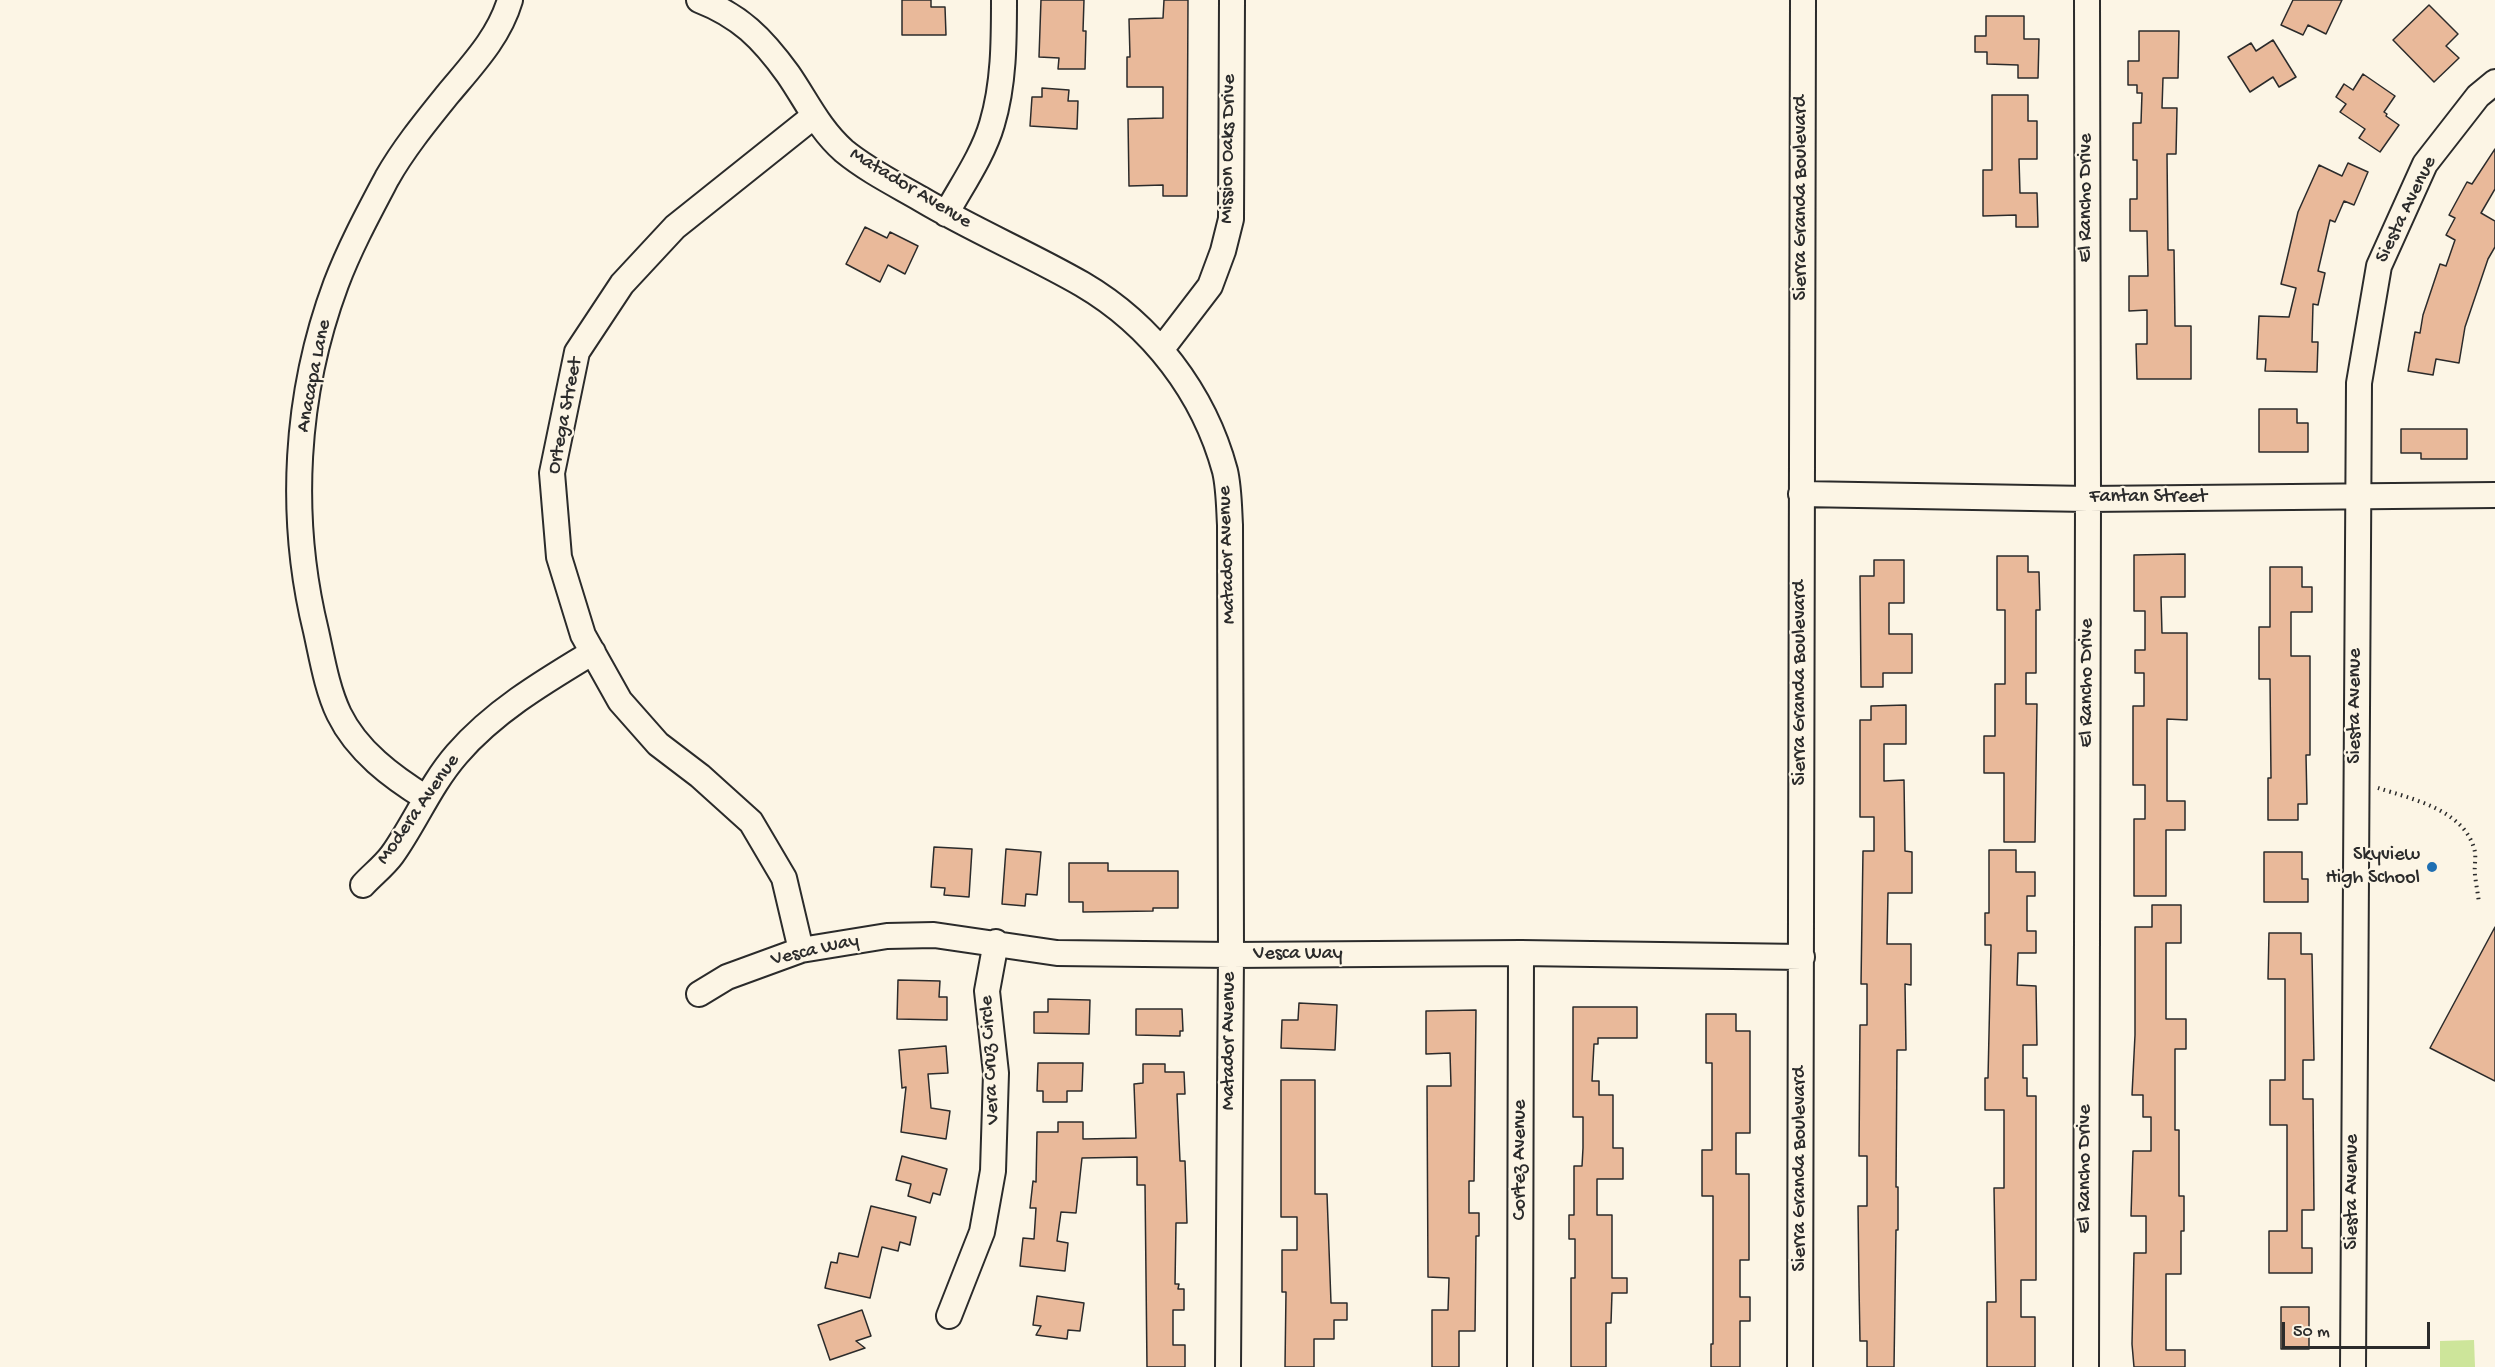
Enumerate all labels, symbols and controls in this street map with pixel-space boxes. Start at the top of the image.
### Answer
street label: Mission Oaks Drive [1216,74,1242,224]
street label: Sierra Granda Boulevard [1790,95,1814,301]
street label: El Rancho Drive [2075,134,2099,262]
street label: Matador Avenue [845,143,975,235]
street label: Siesta Avenue [2371,153,2443,267]
street label: Anacapa Lane [292,318,338,434]
street label: Ortega Street [543,356,589,476]
street label: Matador Avenue [1214,485,1242,625]
street label: Fantan Street [2089,486,2207,510]
street label: Sierra Granda Boulevard [1789,580,1813,786]
street label: El Rancho Drive [2076,619,2100,747]
street label: Siesta Avenue [2344,648,2368,764]
street label: Modera Avenue [372,750,466,870]
place label: Skyview High School [2325,844,2420,891]
marker: Skyview High School [2425,860,2439,874]
street label: Vesca Way [769,929,861,973]
street label: Vesca Way [1253,943,1343,967]
street label: Matador Avenue [1218,972,1242,1110]
street label: Vera Cruz Circle [976,995,1006,1125]
street label: Sierra Granda Boulevard [1789,1066,1813,1272]
street label: Cortez Avenue [1509,1100,1533,1220]
street label: El Rancho Drive [2074,1105,2098,1233]
street label: Siesta Avenue [2341,1134,2365,1250]
scale bar [2285,1310,2434,1348]
text: 50 m [2293,1322,2330,1343]

